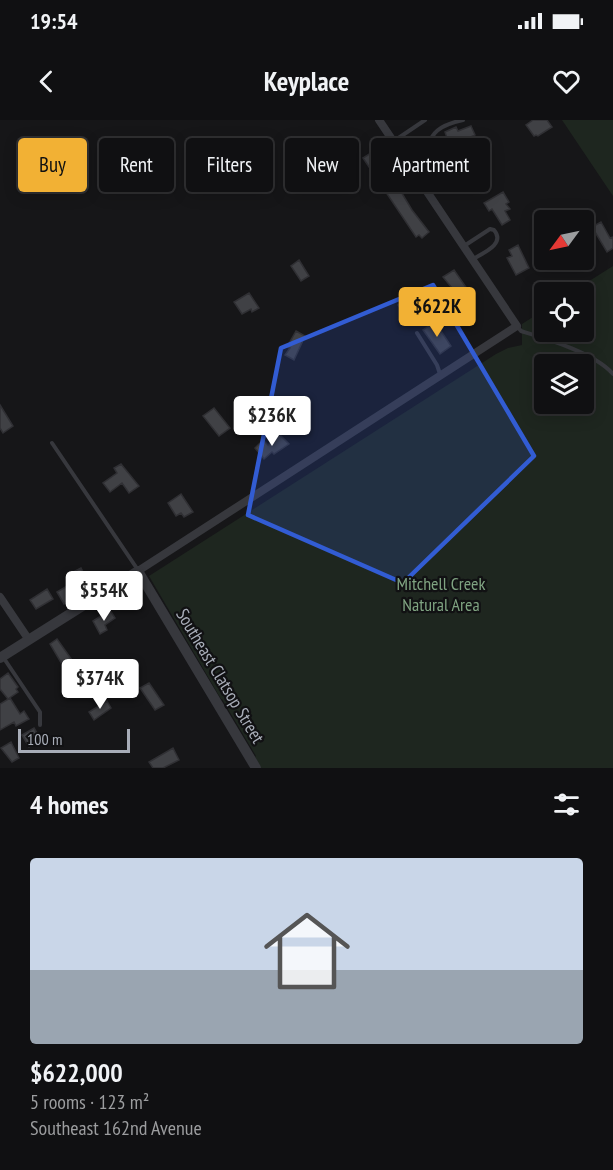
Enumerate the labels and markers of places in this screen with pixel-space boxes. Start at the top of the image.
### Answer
pin: $622K [395,287,479,338]
pin: $236K [230,396,314,447]
pin: $554K [62,571,146,622]
pin: $374K [58,659,142,710]

